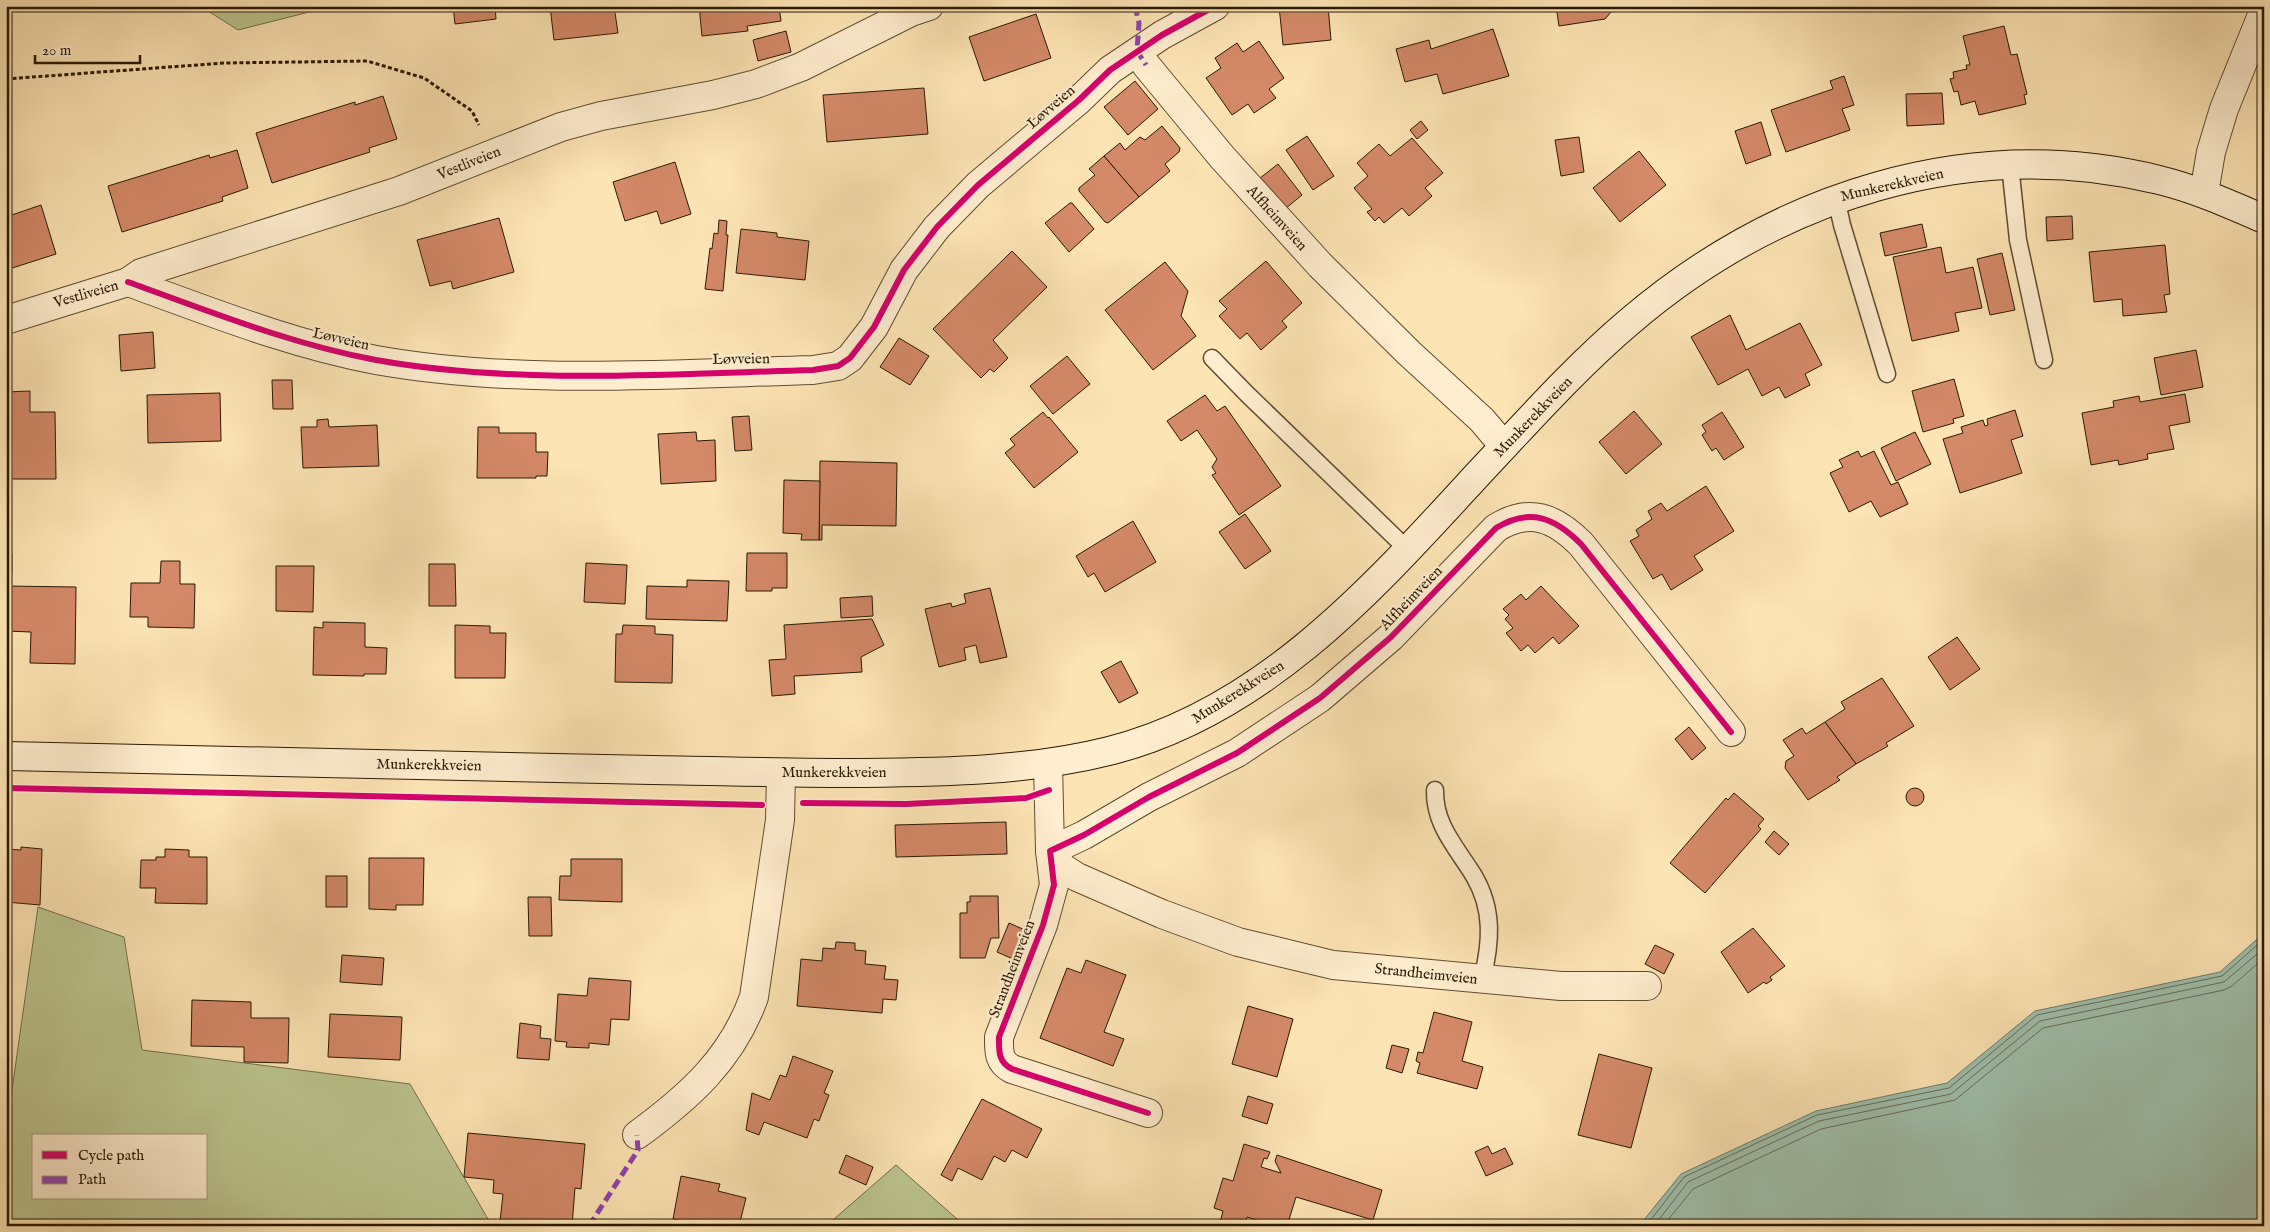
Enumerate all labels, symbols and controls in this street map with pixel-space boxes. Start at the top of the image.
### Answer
scale bar [35,32,140,64]
text: 20 m [42,41,72,60]
street label: Løvveien [1023,81,1079,133]
street label: Vestliveien [434,142,503,185]
street label: Munkerekkveien [1839,164,1945,206]
street label: Alfheimveien [1242,180,1312,255]
street label: Vestliveien [50,276,121,313]
street label: Løvveien [311,323,371,355]
street label: Løvveien [712,349,770,369]
street label: Munkerekkveien [1490,373,1576,461]
street label: Alfheimveien [1375,562,1446,635]
street label: Munkerekkveien [1188,656,1288,728]
street label: Munkerekkveien [376,755,482,775]
street label: Munkerekkveien [781,763,887,782]
street label: Strandheimveien [985,917,1039,1021]
street label: Strandheimveien [1374,959,1478,989]
legend [32,1134,208,1200]
text: Cycle path [78,1146,144,1165]
text: Path [78,1170,106,1189]

